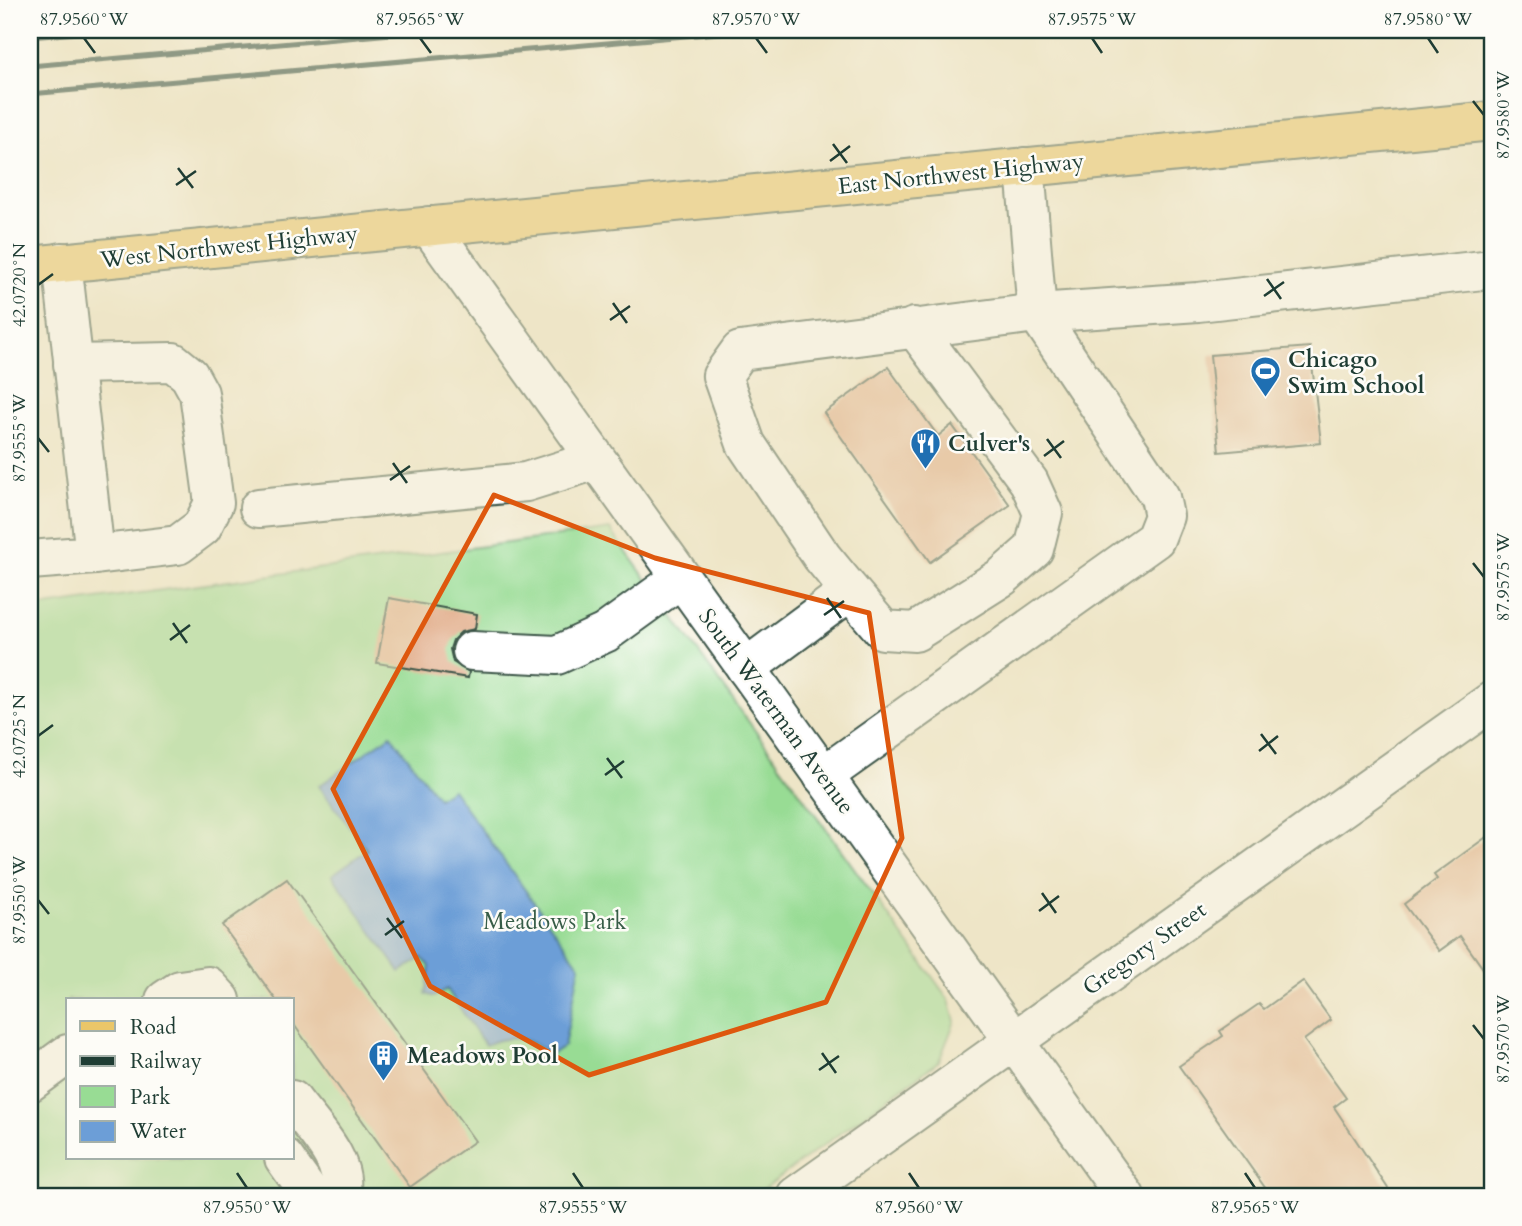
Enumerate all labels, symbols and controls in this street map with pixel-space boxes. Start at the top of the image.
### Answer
text: 87.9560°W [40,7,129,32]
text: 87.9565°W [376,7,465,32]
text: 87.9570°W [712,7,801,32]
text: 87.9575°W [1048,7,1137,32]
text: 87.9580°W [1384,7,1473,32]
text: 87.9580°W [1491,70,1516,160]
street label: East Northwest Highway [836,145,1086,202]
street label: West Northwest Highway [98,218,360,276]
text: 42.0720°N [7,242,32,327]
place label: Chicago Swim School [1288,344,1425,401]
sports icon: Chicago Swim School [1248,355,1282,399]
text: 87.9555°W [7,393,32,483]
restaurant icon: Culver's [908,426,942,470]
place label: Culver's [948,428,1030,459]
text: 87.9575°W [1491,532,1516,622]
street label: South Waterman Avenue [691,602,862,820]
text: 42.0725°N [7,693,32,778]
text: 87.9550°W [7,855,32,945]
street label: Gregory Street [1076,894,1212,1003]
park label: Meadows Park [483,906,627,937]
text: 87.9570°W [1491,994,1516,1084]
legend [66,998,294,1160]
text: Road [130,1013,176,1042]
building icon: Meadows Pool [367,1038,401,1082]
place label: Meadows Pool [407,1040,558,1071]
text: Railway [130,1047,202,1076]
text: Park [130,1083,171,1112]
text: Water [129,1117,186,1146]
text: 87.9550°W [203,1195,292,1220]
text: 87.9555°W [539,1195,628,1220]
text: 87.9560°W [875,1195,964,1220]
text: 87.9565°W [1211,1195,1300,1220]

